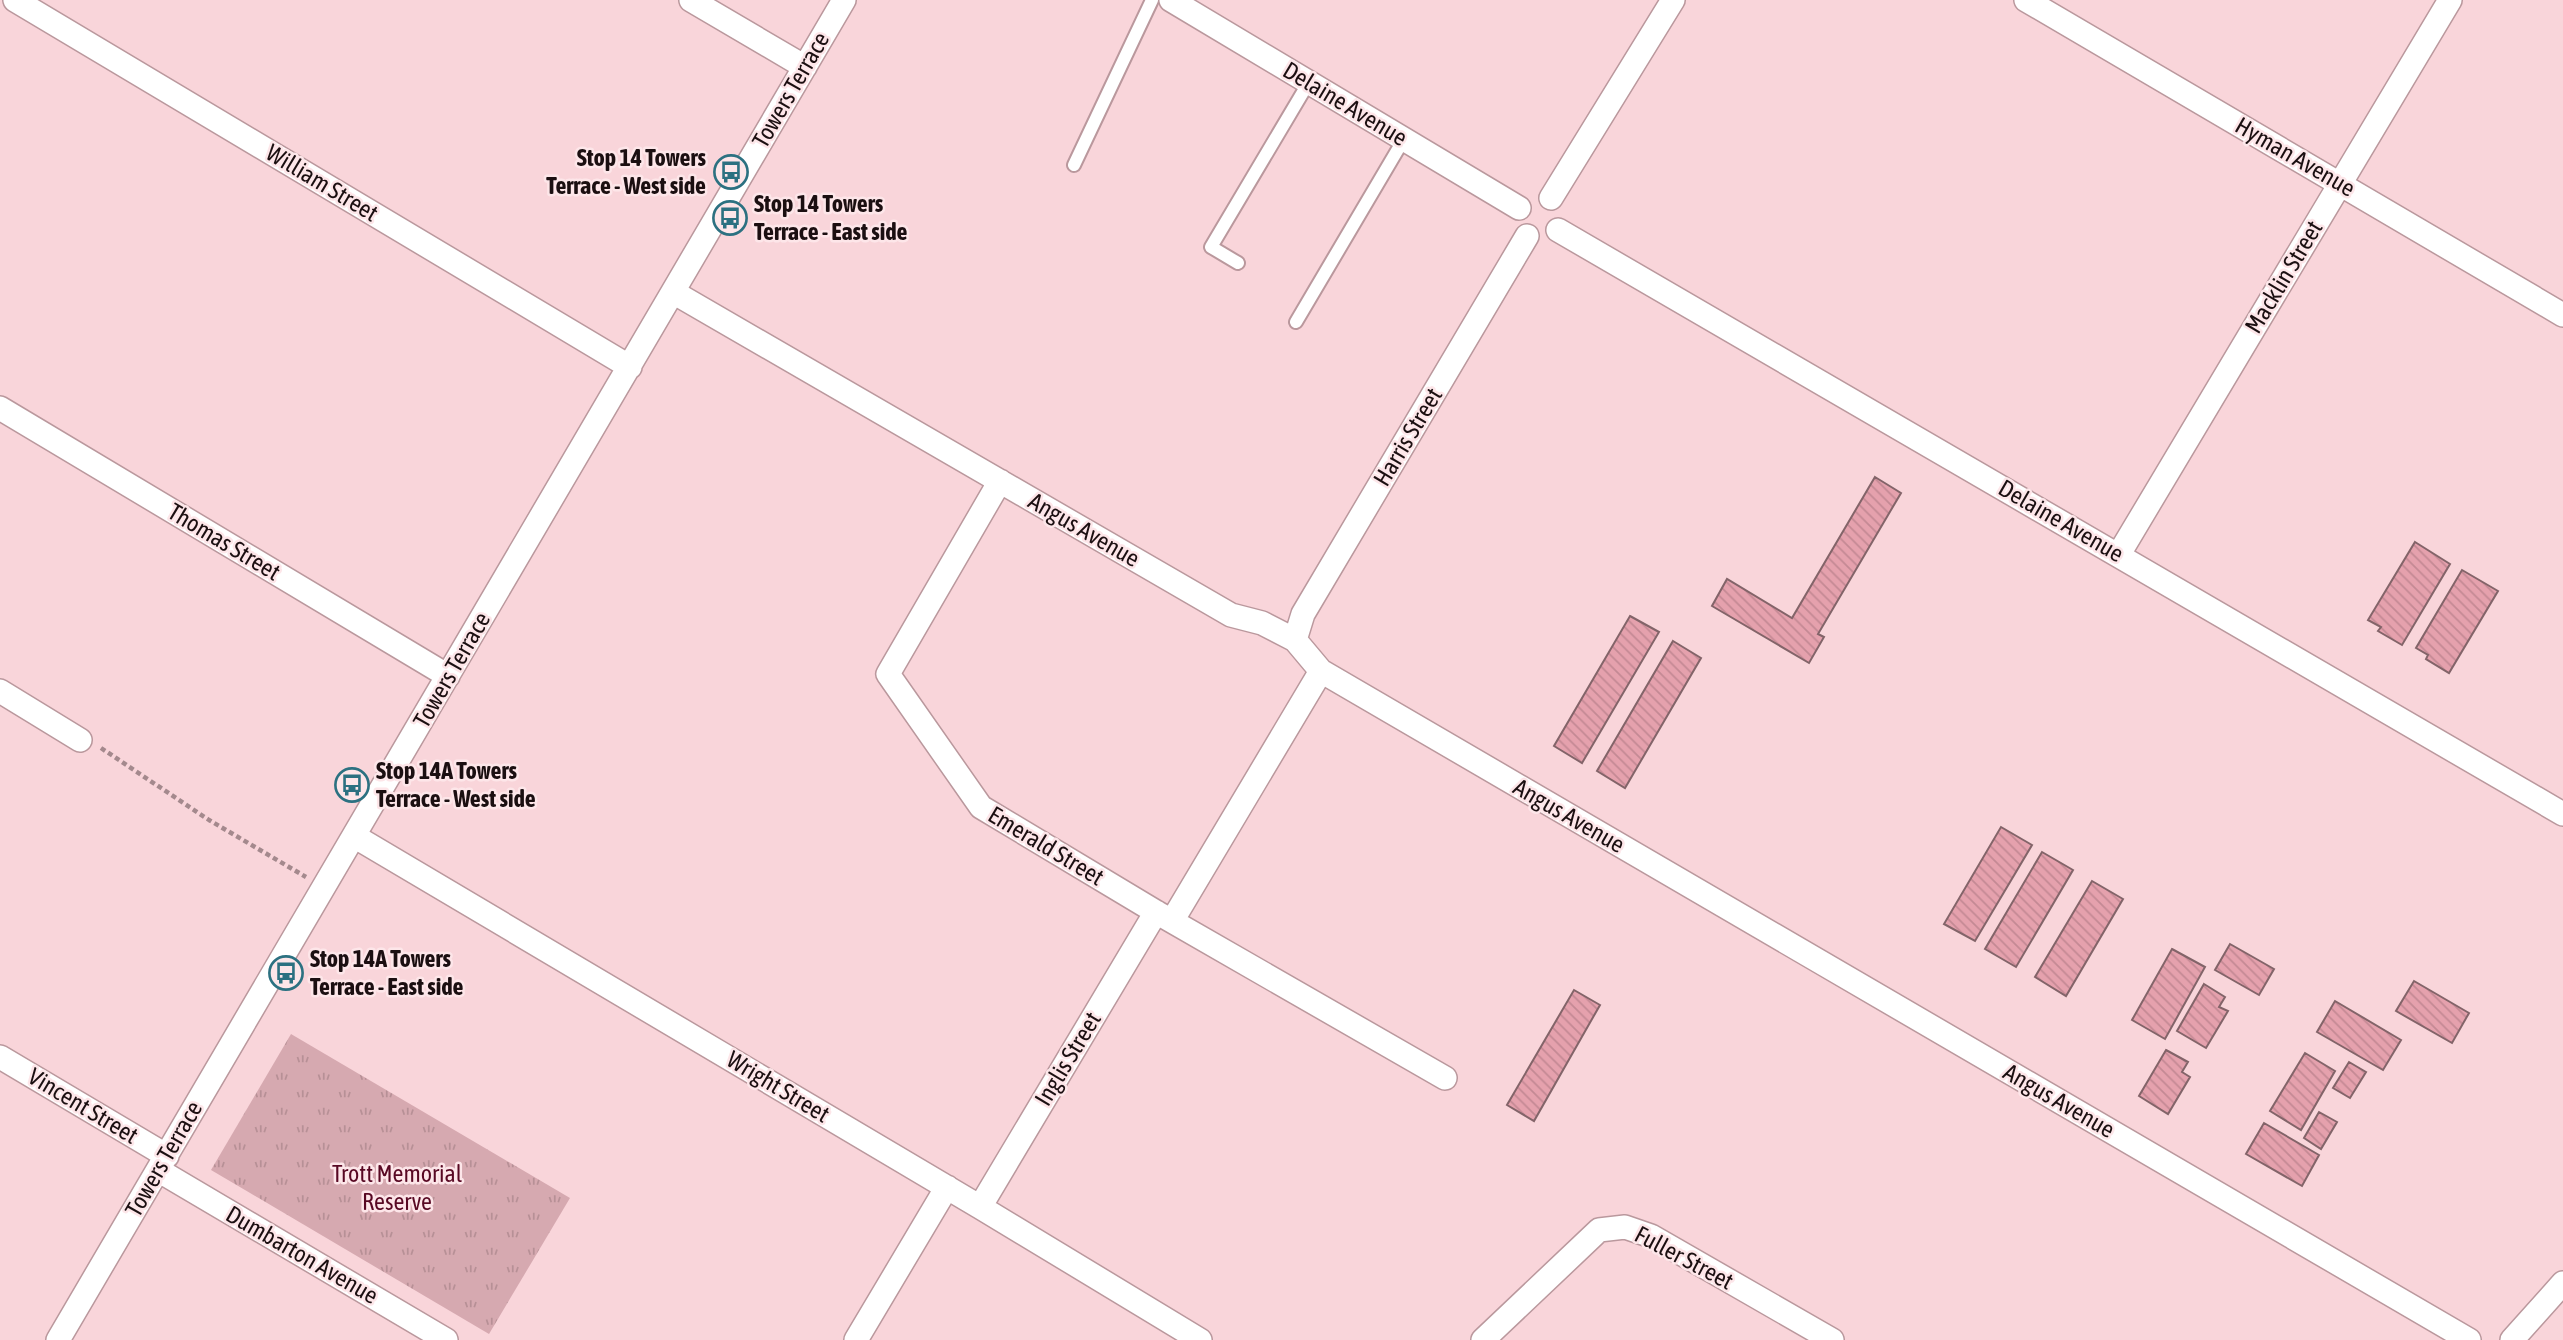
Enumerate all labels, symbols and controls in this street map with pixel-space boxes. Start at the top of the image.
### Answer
street label: Towers Terrace [747,27,834,152]
street label: Delaine Avenue [1278,56,1412,151]
street label: Hyman Avenue [2231,111,2360,202]
street label: William Street [261,139,383,227]
place label: Stop 14 Towers Terrace - West side [546,144,707,199]
bus stop icon: Stop 14 Towers Terrace - West side [712,153,750,191]
place label: Stop 14 Towers Terrace - East side [754,190,908,245]
bus stop icon: Stop 14 Towers Terrace - East side [711,199,749,237]
street label: Macklin Street [2240,216,2328,338]
street label: Harris Street [1368,383,1447,490]
street label: Delaine Avenue [1994,474,2128,567]
street label: Angus Avenue [1024,487,1144,572]
street label: Thomas Street [163,498,285,586]
street label: Towers Terrace [408,607,495,732]
place label: Stop 14A Towers Terrace - West side [376,757,536,812]
bus stop icon: Stop 14A Towers Terrace - West side [333,766,371,804]
street label: Angus Avenue [1509,773,1629,858]
street label: Emerald Street [984,801,1109,891]
place label: Stop 14A Towers Terrace - East side [310,945,464,1000]
bus stop icon: Stop 14A Towers Terrace - East side [267,954,305,992]
street label: Inglis Street [1029,1007,1106,1110]
street label: Wright Street [722,1045,834,1128]
street label: Angus Avenue [1999,1058,2119,1143]
street label: Vincent Street [24,1062,143,1149]
street label: Towers Terrace [120,1096,207,1221]
park label: Trott Memorial Reserve [332,1160,463,1215]
street label: Dumbarton Avenue [221,1200,383,1309]
street label: Fuller Street [1630,1220,1738,1295]

